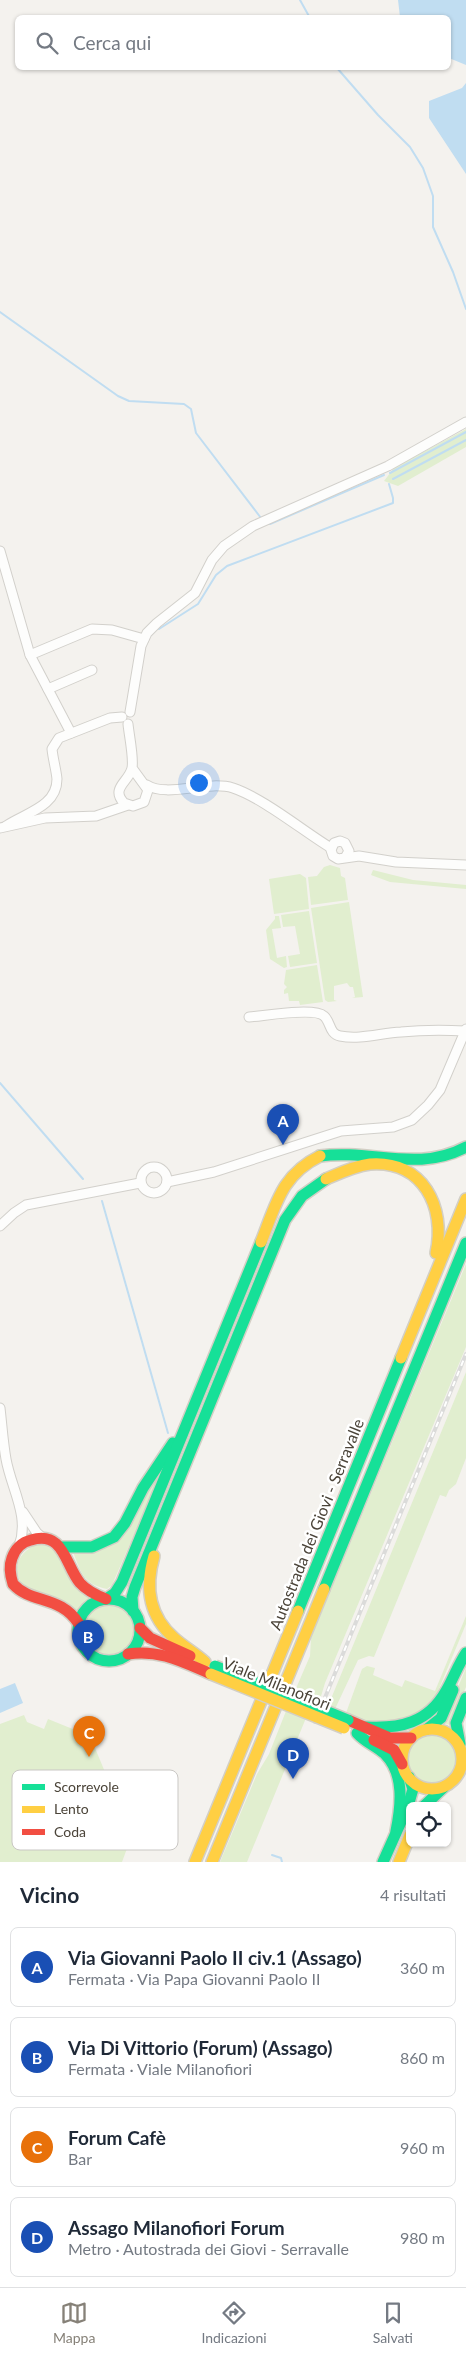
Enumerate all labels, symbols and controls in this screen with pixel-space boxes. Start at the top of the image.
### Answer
search box [15,15,451,70]
icon: search [33,29,61,57]
text: Cerca qui [73,31,151,54]
your location [186,770,212,796]
pin: A [267,1104,299,1145]
street label: Autostrada dei Giovi - Serravalle [265,1416,367,1632]
pin: B [72,1620,104,1661]
street label: Viale Milanofiori [220,1653,334,1713]
pin: C [73,1716,105,1757]
pin: D [277,1738,309,1779]
legend [12,1770,178,1850]
text: Scorrevole [54,1778,119,1795]
text: Lento [54,1800,89,1817]
map controls [406,1802,451,1847]
button: locate [406,1802,451,1847]
text: Coda [54,1823,86,1840]
text: Vicino [20,1882,79,1907]
text: 4 risultati [380,1885,446,1904]
text: Via Giovanni Paolo II civ.1 (Assago) [68,1946,362,1969]
text: A [31,1958,43,1977]
text: 360 m [400,1958,445,1977]
text: Fermata · Via Papa Giovanni Paolo II [68,1969,321,1988]
text: Via Di Vittorio (Forum) (Assago) [68,2036,332,2059]
text: B [32,2048,42,2067]
text: 860 m [400,2048,445,2067]
text: Fermata · Viale Milanofiori [68,2059,252,2078]
text: Forum Cafè [68,2126,166,2149]
text: C [32,2138,42,2157]
text: 960 m [400,2138,445,2157]
text: Bar [68,2149,92,2168]
text: Assago Milanofiori Forum [68,2216,285,2239]
text: D [31,2228,43,2247]
text: 980 m [400,2228,445,2247]
text: Metro · Autostrada dei Giovi - Serravalle [68,2239,349,2258]
tab: Mappa [53,2299,95,2346]
tab: Indicazioni [201,2299,267,2346]
tab: Salvati [373,2299,413,2346]

